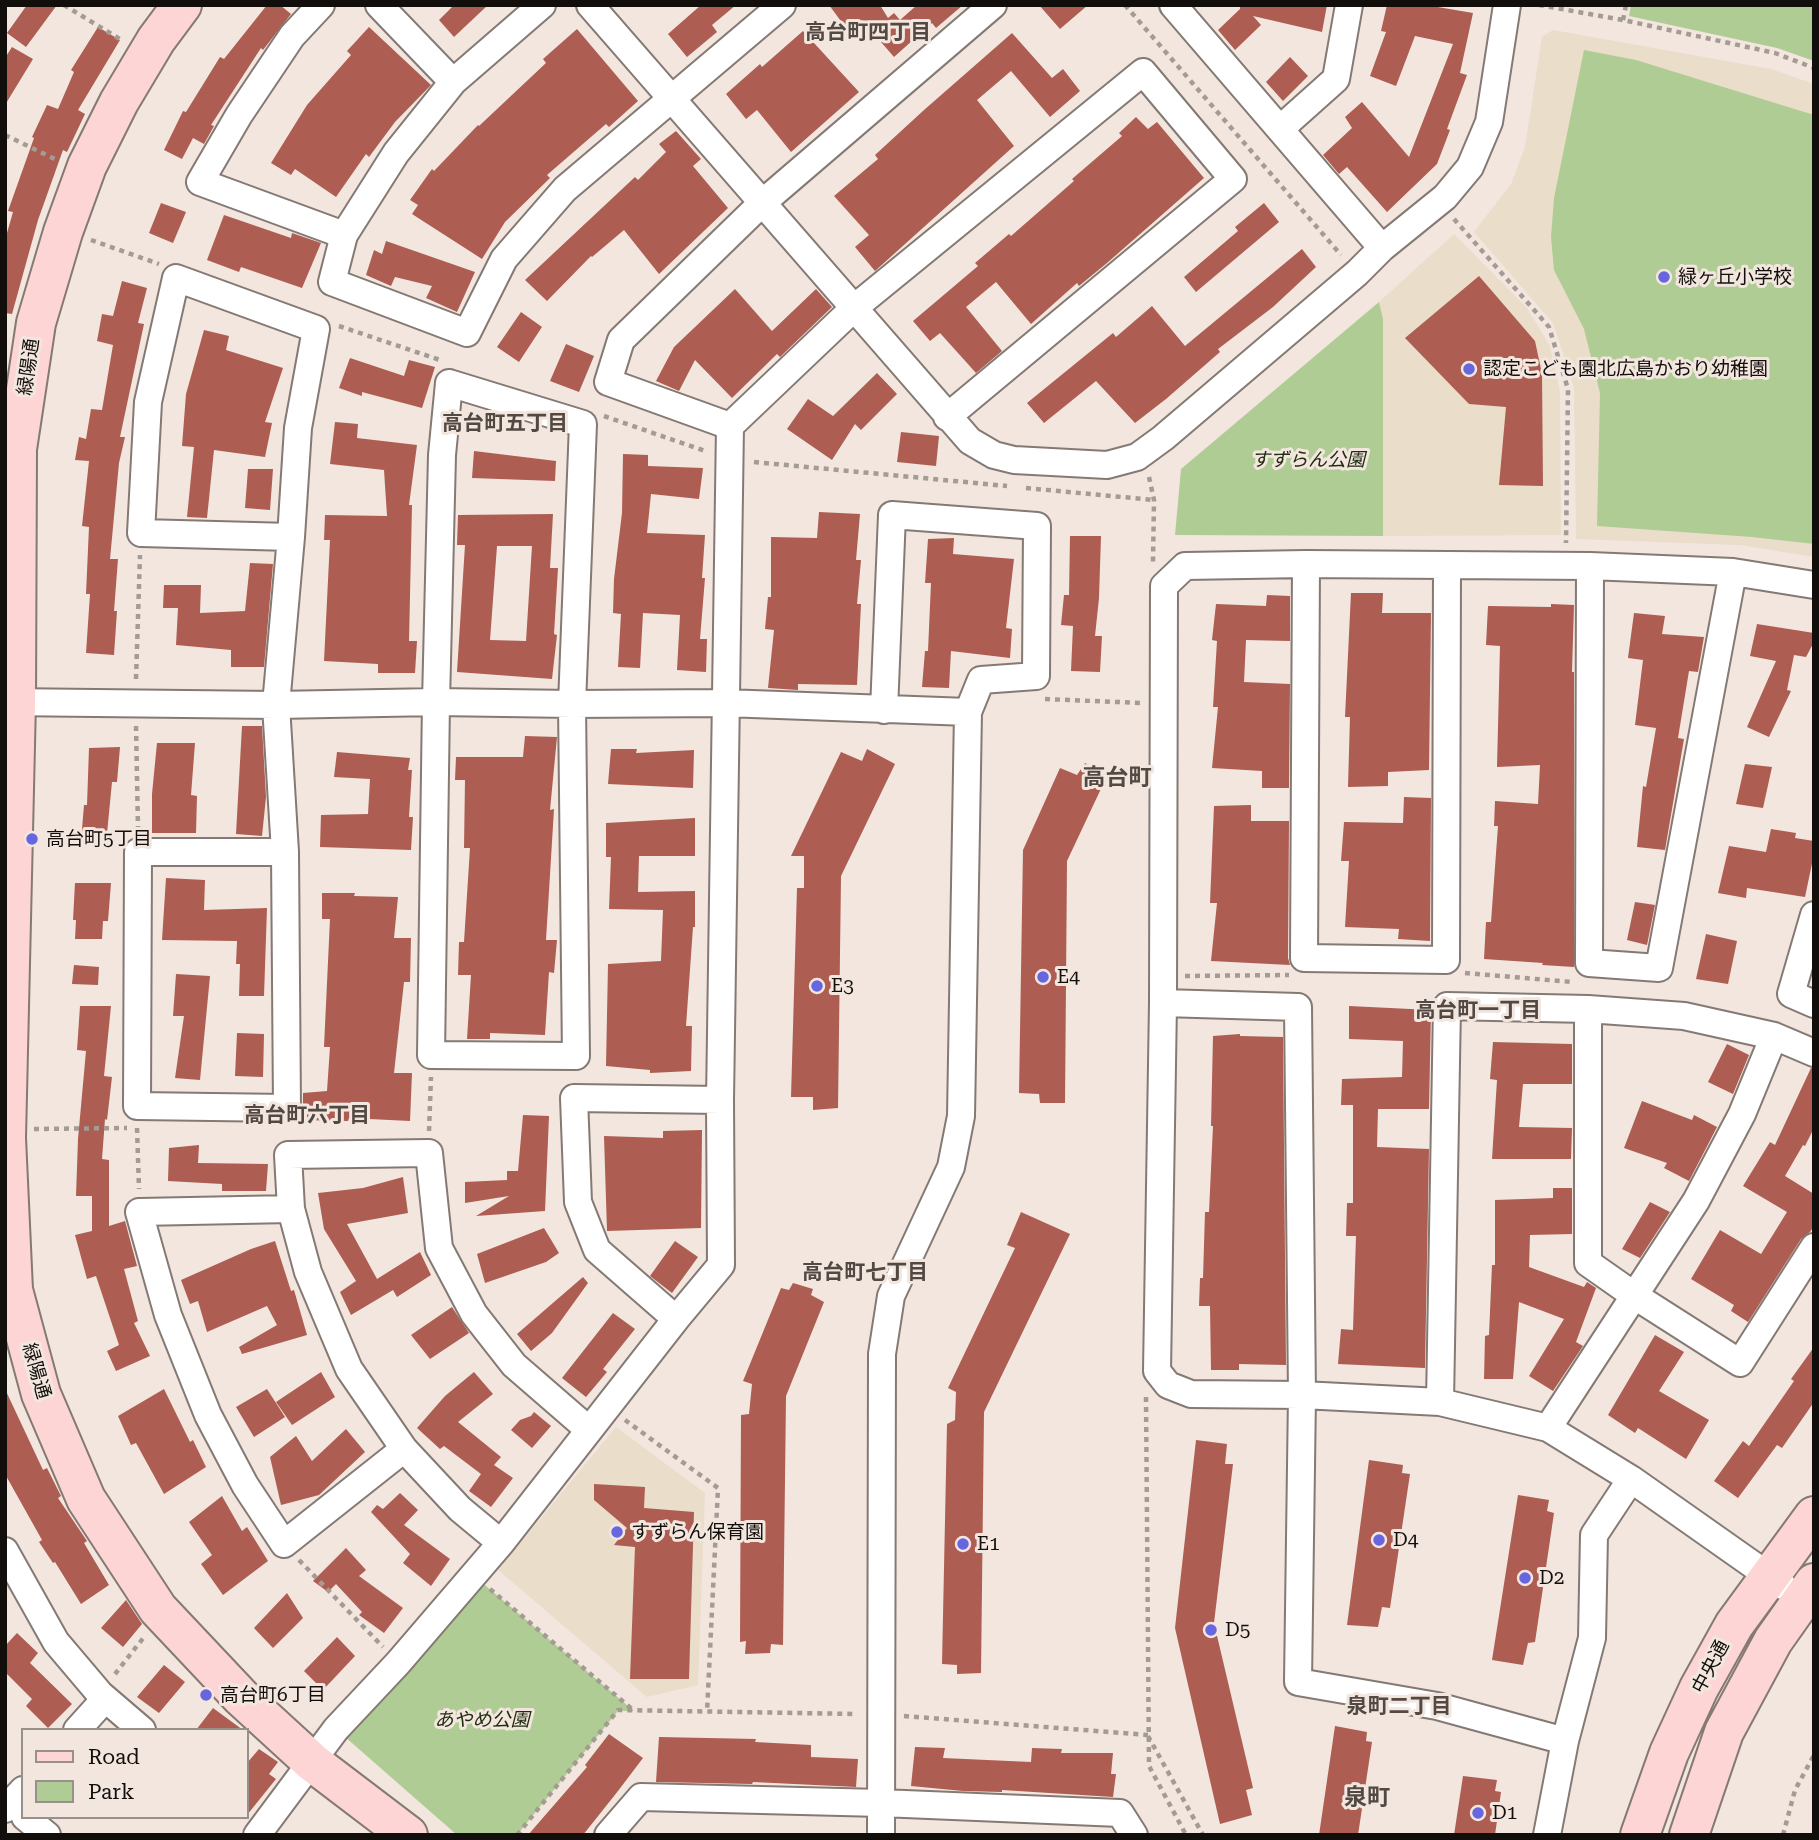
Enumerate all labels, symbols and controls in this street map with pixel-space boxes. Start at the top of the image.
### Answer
district label: 高台町四丁目 [805,20,931,46]
place label: 緑ヶ丘小学校 [1678,266,1792,288]
marker: 緑ヶ丘小学校 [1656,269,1672,285]
street label: 緑陽通 [14,337,44,397]
place label: 認定こども園北広島かおり幼稚園 [1483,358,1768,380]
marker: 認定こども園北広島かおり幼稚園 [1461,361,1477,377]
district label: 高台町五丁目 [442,411,568,437]
park label: すずらん公園 [1251,449,1365,471]
district label: 高台町 [1083,764,1151,792]
place label: 高台町5丁目 [46,828,152,850]
marker: 高台町5丁目 [24,831,40,847]
place label: E4 [1057,966,1080,988]
marker: E4 [1035,969,1051,985]
place label: E3 [831,975,854,997]
marker: E3 [809,978,825,994]
district label: 高台町一丁目 [1415,998,1541,1024]
district label: 高台町六丁目 [244,1103,370,1129]
district label: 高台町七丁目 [802,1260,928,1286]
street label: 緑陽通 [17,1340,55,1402]
place label: すずらん保育園 [631,1521,764,1543]
marker: すずらん保育園 [609,1524,625,1540]
place label: D4 [1393,1529,1418,1551]
marker: D4 [1371,1532,1387,1548]
place label: E1 [977,1533,1000,1555]
marker: E1 [955,1536,971,1552]
place label: D2 [1539,1567,1564,1589]
marker: D2 [1517,1570,1533,1586]
place label: D5 [1225,1619,1250,1641]
marker: D5 [1203,1622,1219,1638]
street label: 中央通 [1688,1636,1734,1698]
place label: 高台町6丁目 [220,1684,326,1706]
marker: 高台町6丁目 [198,1687,214,1703]
district label: 泉町二丁目 [1347,1694,1451,1720]
park label: あやめ公園 [435,1709,529,1731]
legend [21,1728,248,1819]
text: Road [88,1745,140,1769]
text: Park [88,1780,134,1804]
district label: 泉町 [1344,1784,1390,1812]
place label: D1 [1492,1802,1517,1824]
marker: D1 [1470,1805,1486,1821]

